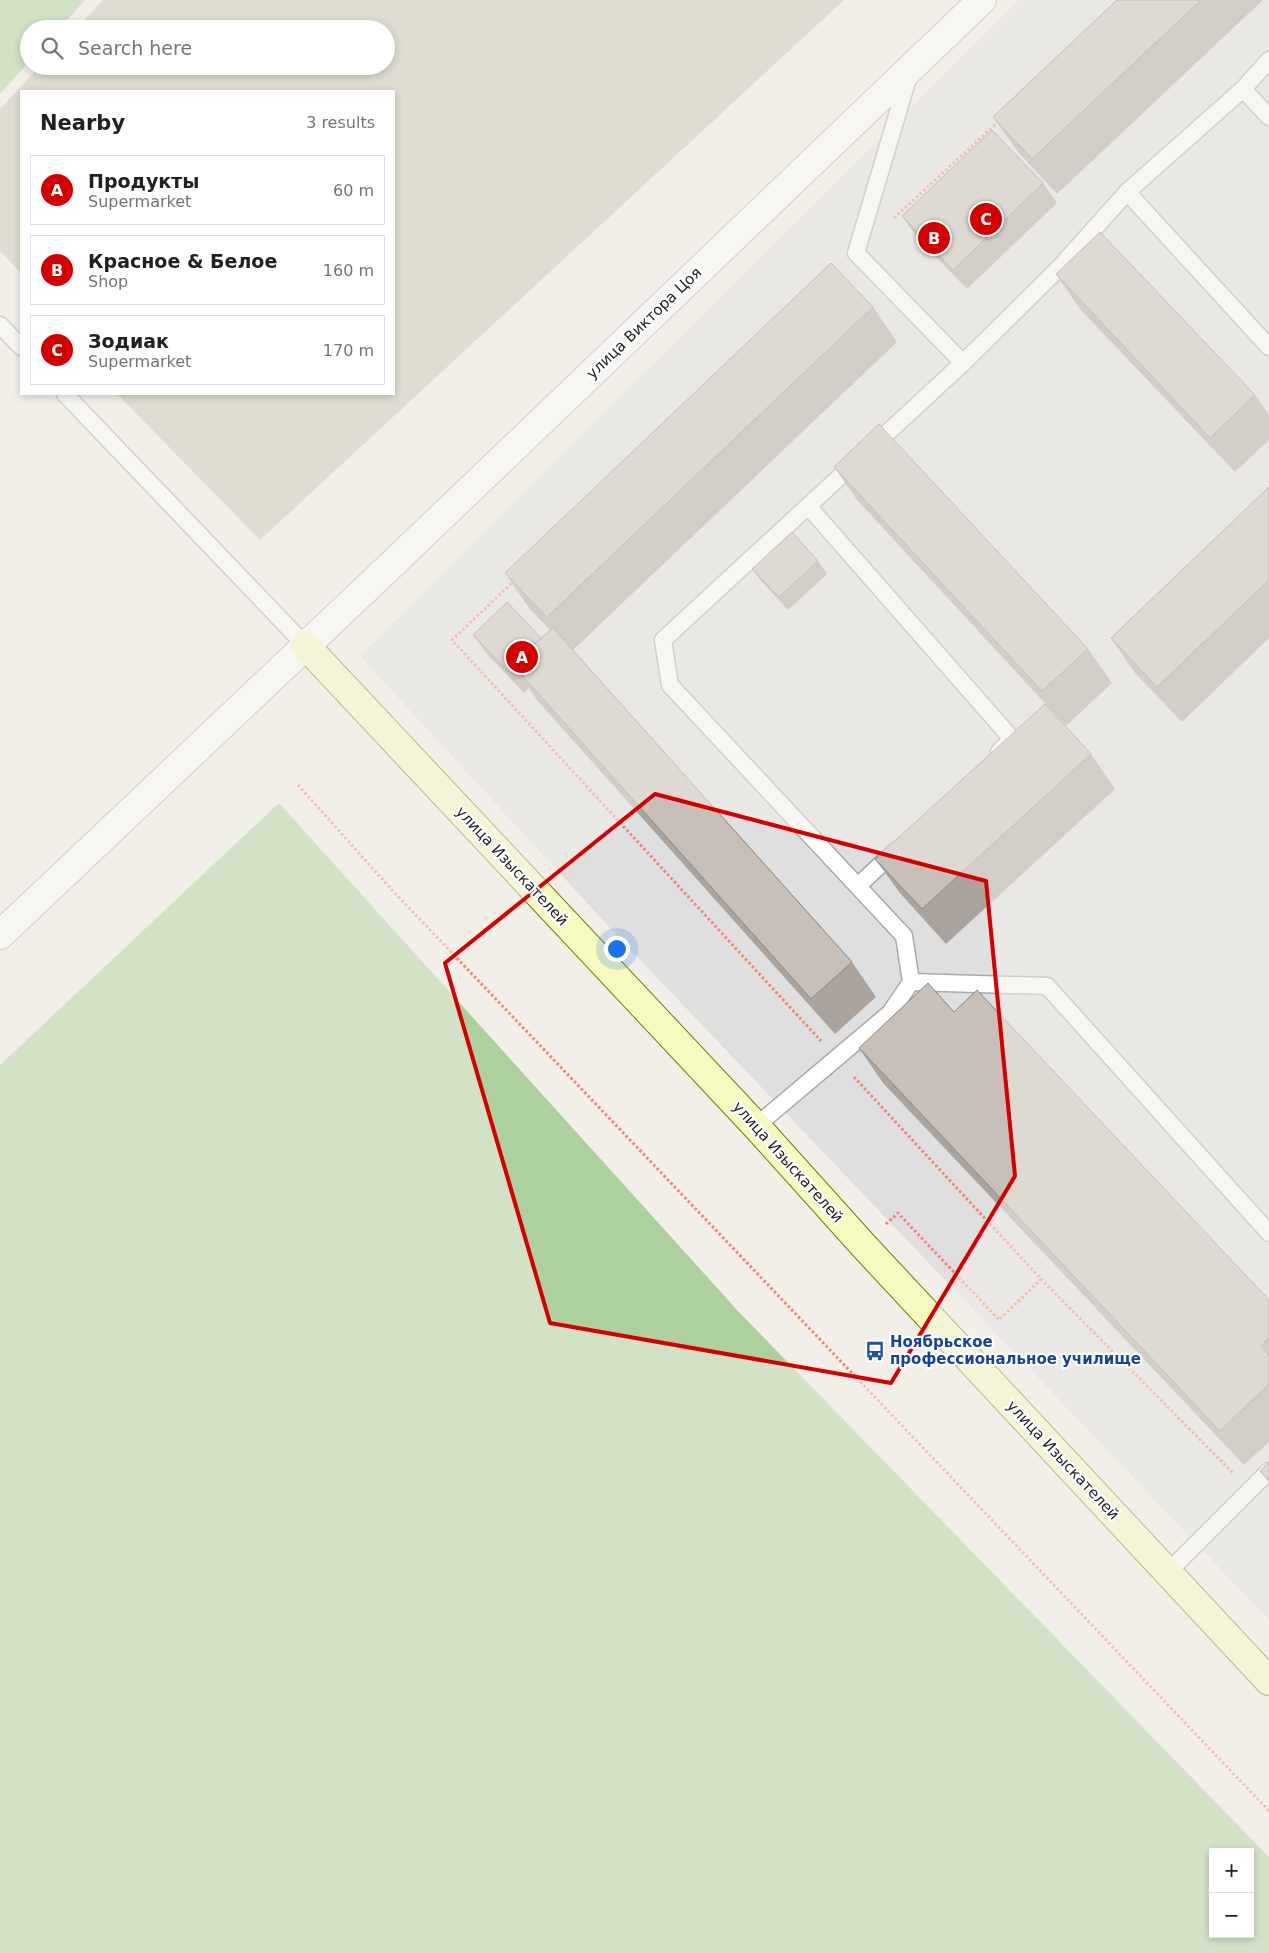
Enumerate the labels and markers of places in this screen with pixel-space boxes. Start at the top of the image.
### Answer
pin: C [970,200,1002,238]
pin: B [918,219,950,257]
pin: A [506,638,538,676]
place label: Ноябрьское профессиональное училище [890,1333,1141,1368]
bus stop icon: Ноябрьское профессиональное училище [864,1340,886,1362]

